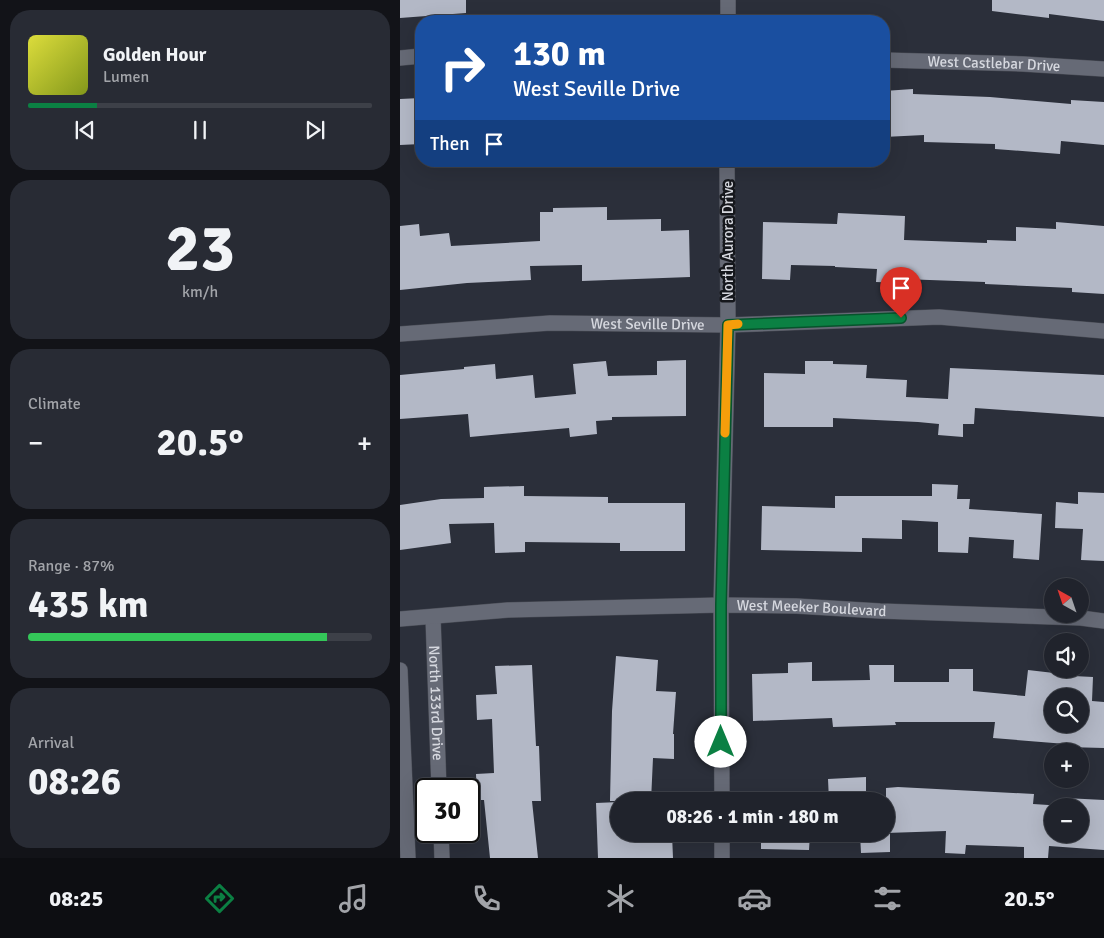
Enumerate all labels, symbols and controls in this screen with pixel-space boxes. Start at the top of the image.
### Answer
text: 130 m [513,32,606,75]
icon: right [430,35,495,100]
text: Golden Hour [103,43,206,67]
street label: West Castlebar Drive [927,52,1061,75]
text: Lumen [103,67,149,87]
text: West Seville Drive [513,75,680,102]
icon: previous [71,116,99,144]
icon: pause [186,116,214,144]
icon: next [301,116,329,144]
icon: arrive [480,130,508,158]
text: Then [430,132,470,156]
street label: North Aurora Drive [719,181,737,301]
text: 23 [165,209,235,289]
pin [880,267,922,318]
icon: arrive [887,274,915,302]
text: km/h [182,282,218,302]
street label: West Seville Drive [590,314,705,334]
text: Climate [28,394,81,414]
text: 20.5° [156,419,244,466]
text: − [28,426,43,460]
text: + [357,426,372,460]
text: Range · 87% [28,556,114,576]
north arrow [1044,578,1089,622]
map controls [1044,578,1089,843]
text: 435 km [28,581,149,628]
street label: West Meeker Boulevard [736,596,887,620]
button: sound [1044,633,1089,678]
street label: North 133rd Drive [425,645,447,761]
button: search [1044,688,1089,733]
position arrow [694,715,746,767]
text: Arrival [28,733,74,753]
button: + [1044,743,1089,788]
text: 08:26 [28,758,121,805]
speed limit sign: 30 [415,778,480,843]
button: − [1044,798,1089,843]
text: 08:26 · 1 min · 180 m [666,805,839,829]
icon: directions [202,881,237,916]
icon: music [336,881,371,916]
icon: phone [469,881,504,916]
icon: climate [603,881,638,916]
icon: car [737,881,772,916]
icon: filters [870,881,905,916]
text: 08:25 [49,885,103,912]
text: 20.5° [1004,885,1055,912]

